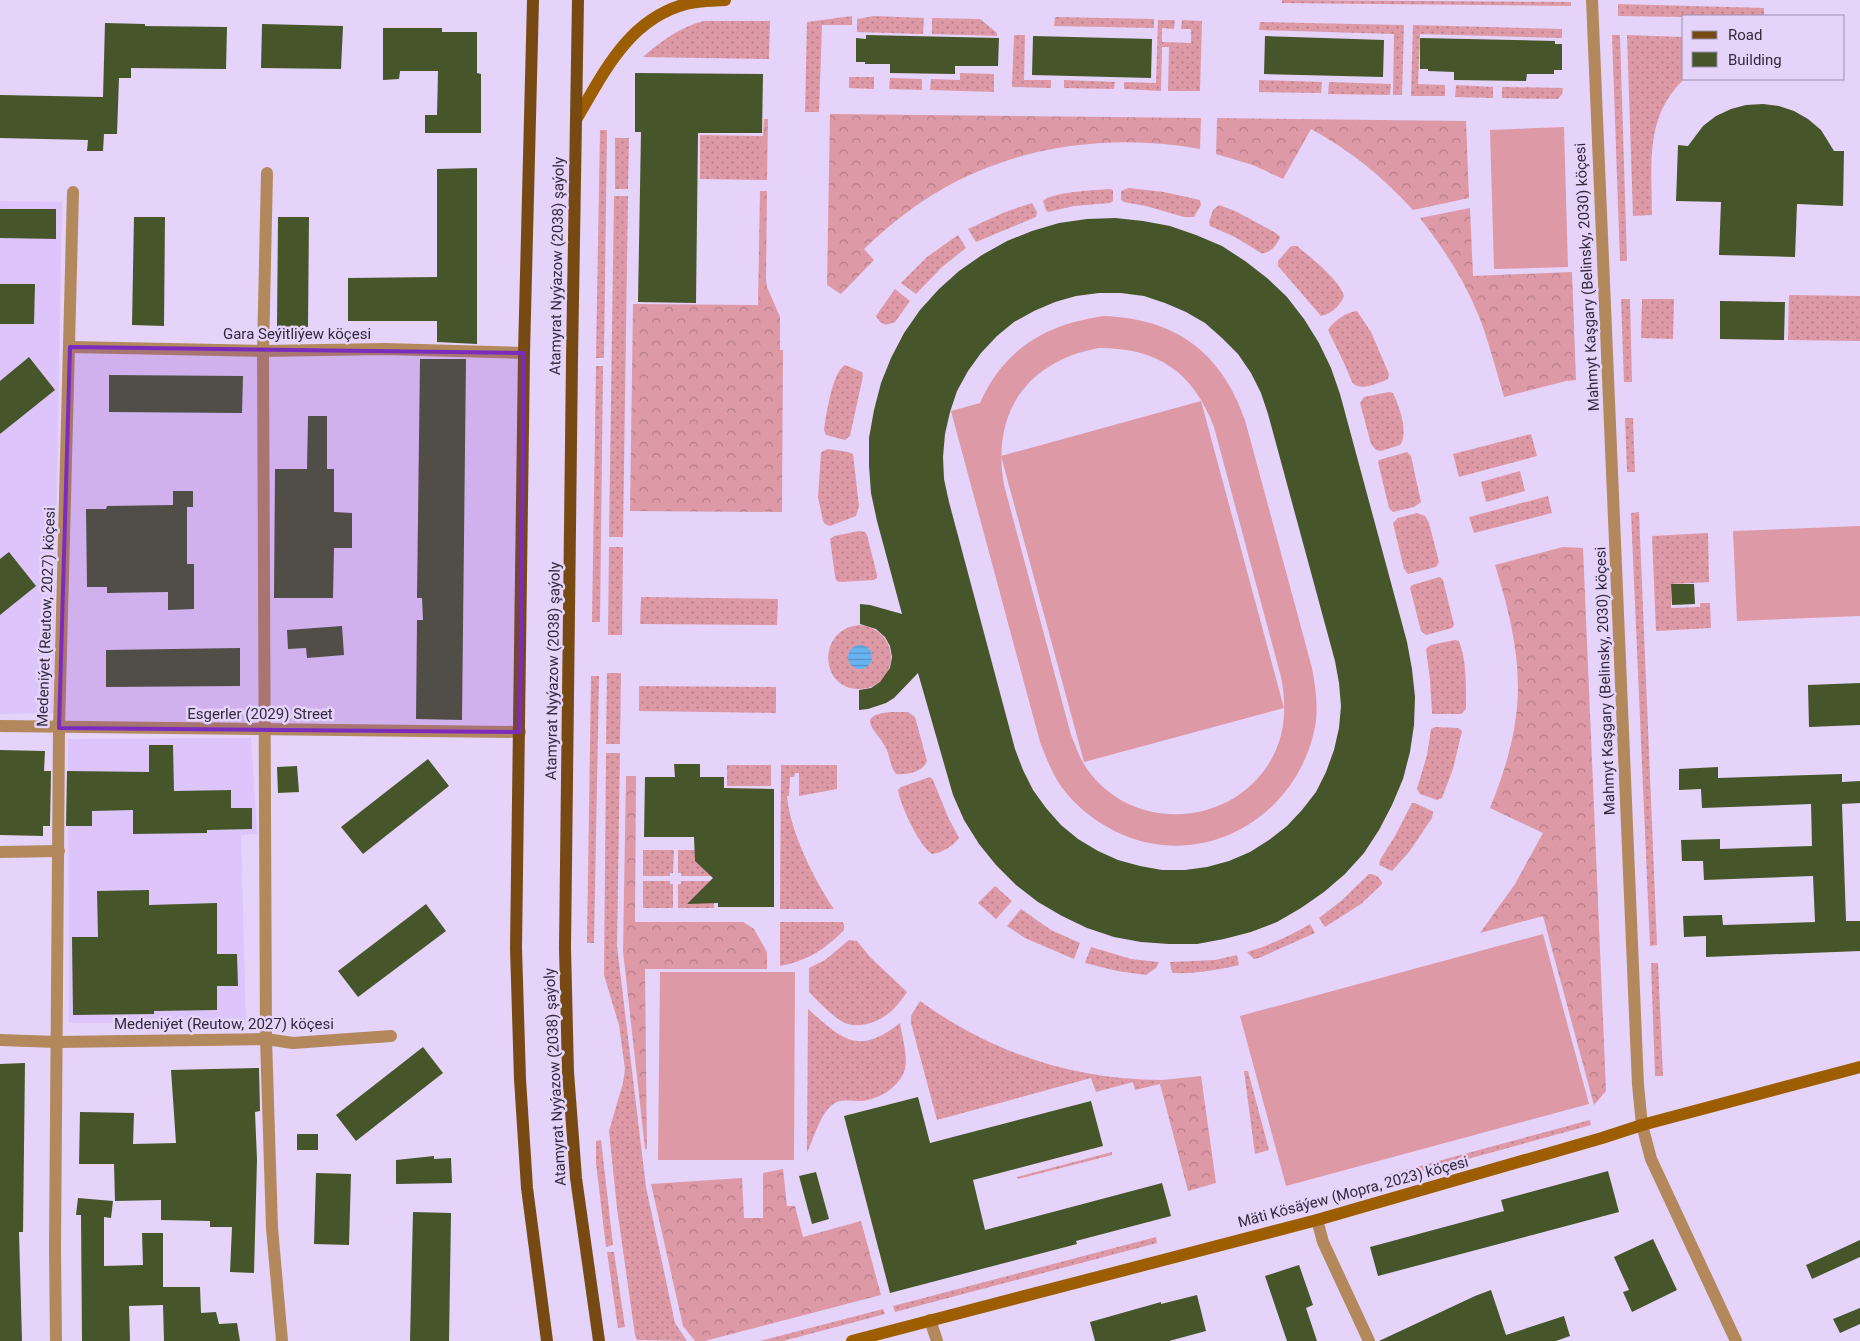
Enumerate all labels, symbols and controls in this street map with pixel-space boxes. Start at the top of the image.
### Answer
legend [1682,15,1845,80]
text: Road [1728,26,1762,44]
text: Building [1728,51,1782,69]
street label: Mahmyt Kaşgary (Belinsky, 2030) köçesi [1571,142,1603,412]
street label: Atamyrat Nyýazow (2038) şaýoly [546,157,568,375]
street label: Gara Seýitliýew köçesi [223,325,371,343]
street label: Medeniýet (Reutow, 2027) köçesi [33,507,59,727]
street label: Mahmyt Kaşgary (Belinsky, 2030) köçesi [1591,546,1619,816]
street label: Atamyrat Nyýazow (2038) şaýoly [542,562,564,780]
street label: Esgerler (2029) Street [187,705,333,723]
street label: Atamyrat Nyýazow (2038) şaýoly [540,968,570,1186]
street label: Medeniýet (Reutow, 2027) köçesi [114,1015,334,1033]
street label: Mäti Kösäýew (Mopra, 2023) köçesi [1236,1153,1470,1231]

